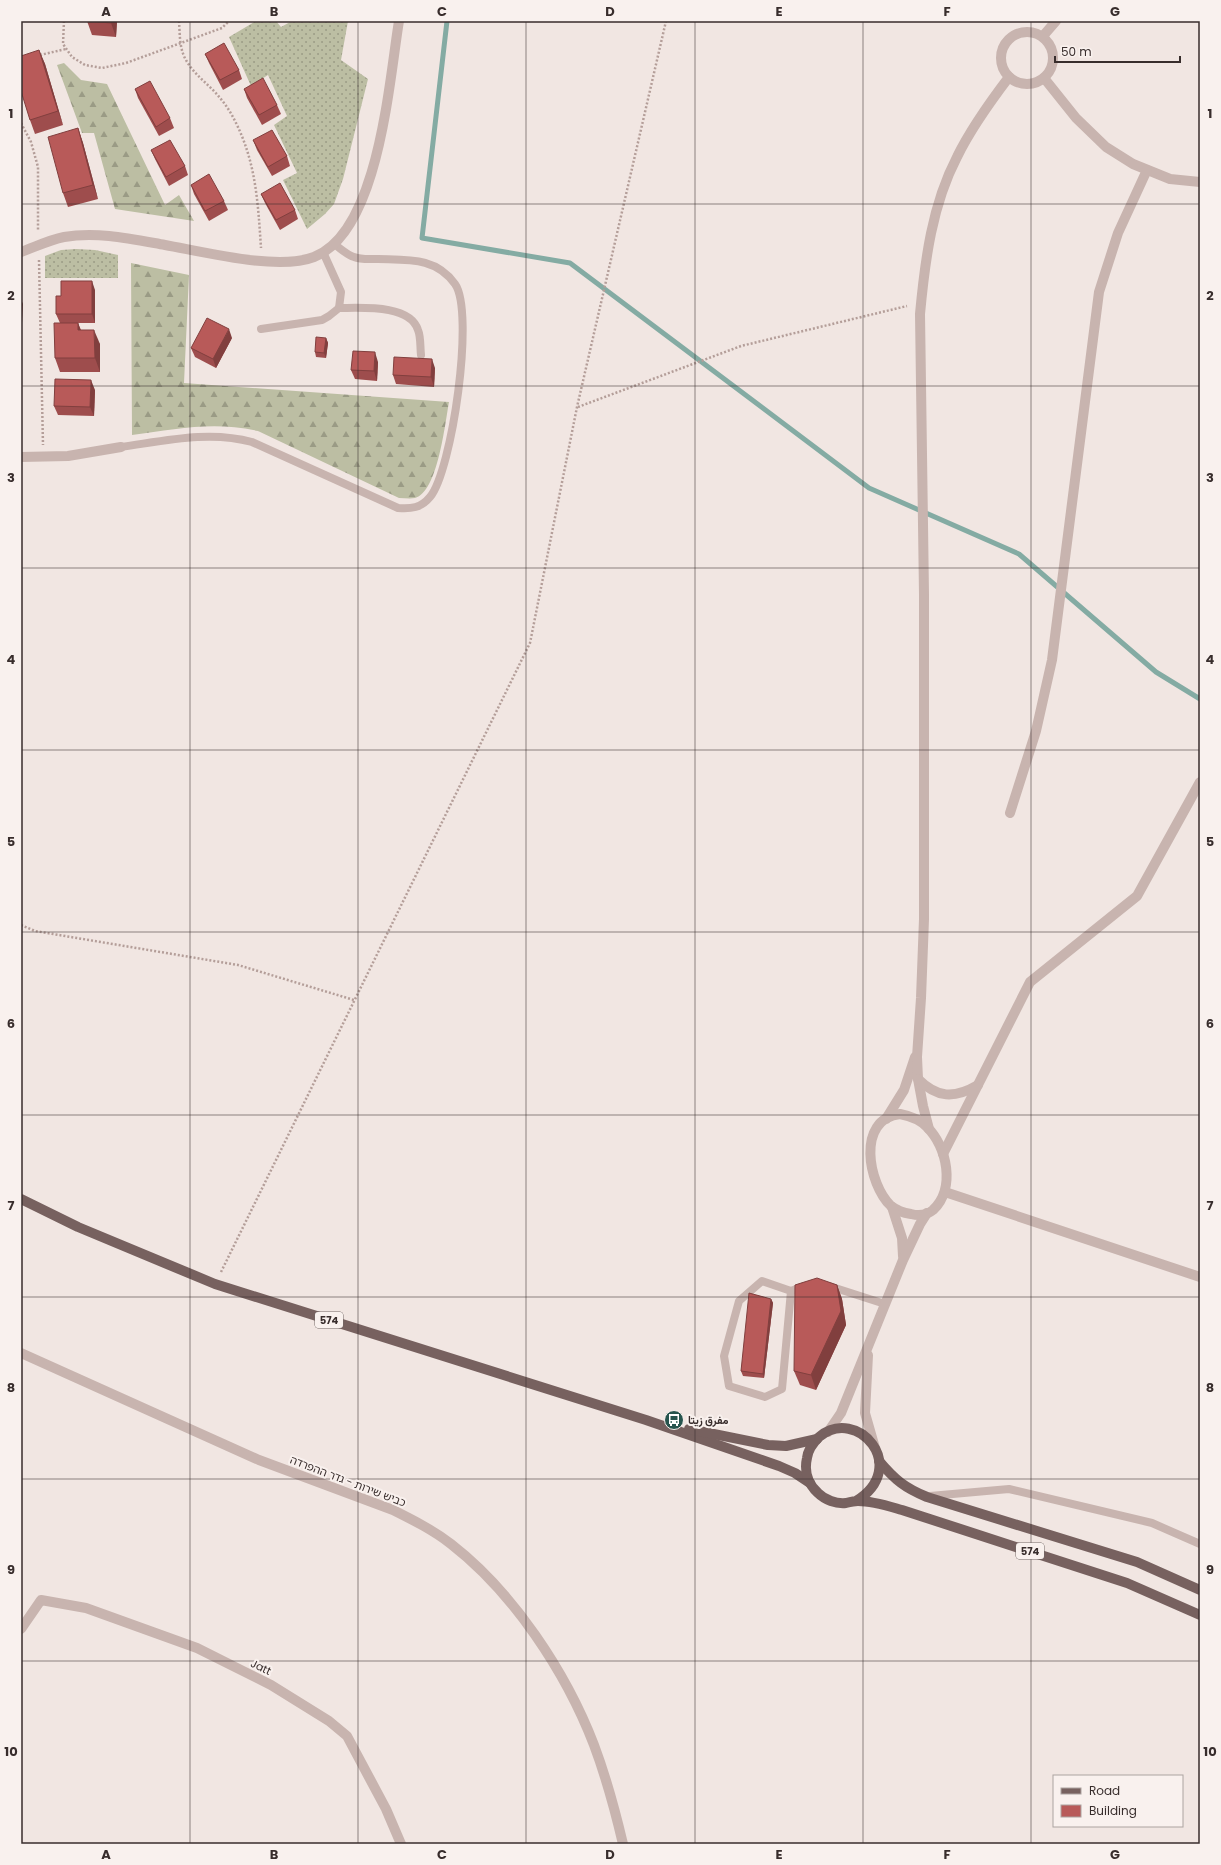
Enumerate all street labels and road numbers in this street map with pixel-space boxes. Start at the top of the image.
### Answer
road number: 574 [315,1312,343,1328]
street label: כביש שירות - גדר ההפרדה [288,1452,409,1511]
road number: 574 [1016,1543,1044,1559]
street label: Jatt [248,1655,274,1679]

